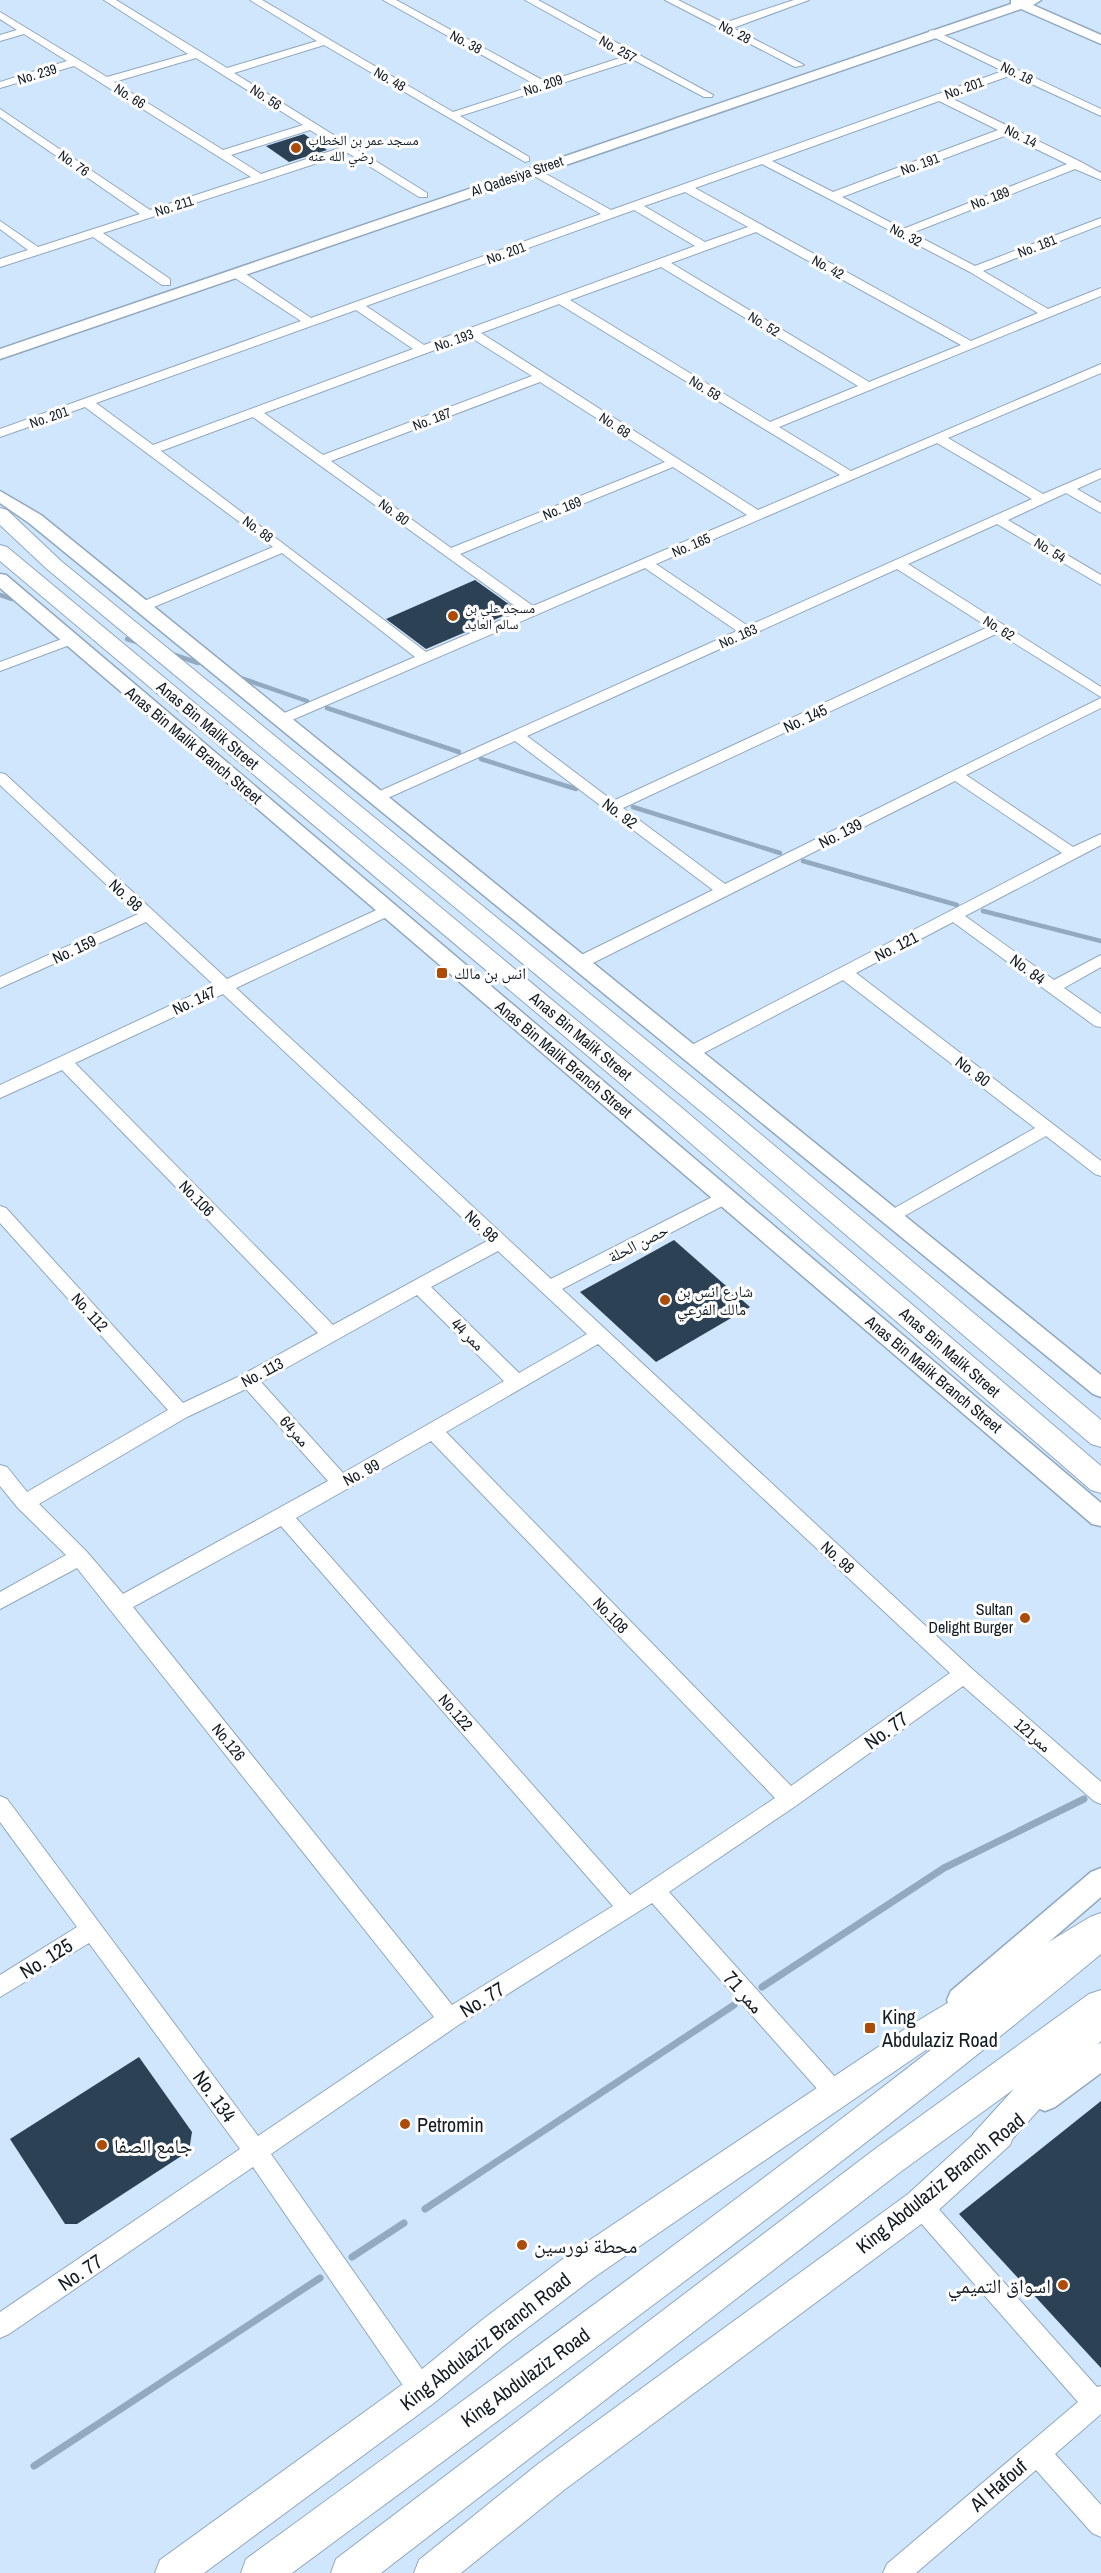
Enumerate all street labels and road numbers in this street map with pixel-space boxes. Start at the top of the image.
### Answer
street label: No. 28 [716,16,754,48]
street label: No. 38 [447,26,485,58]
street label: No. 257 [596,31,640,67]
street label: No. 18 [998,57,1036,89]
street label: No. 239 [15,60,59,88]
street label: No. 48 [371,63,409,95]
street label: No. 209 [521,70,565,100]
street label: No. 201 [942,72,987,103]
street label: No. 66 [111,79,149,113]
street label: No. 56 [247,80,285,114]
street label: No. 14 [1002,120,1041,152]
street label: No. 76 [55,146,93,180]
street label: No. 191 [898,148,943,179]
street label: Al Qadesiya Street [468,152,565,201]
street label: No. 189 [968,182,1012,214]
street label: No. 211 [152,191,196,221]
street label: No. 32 [887,219,925,251]
street label: No. 181 [1015,230,1060,262]
street label: No. 201 [484,237,529,268]
street label: No. 42 [809,251,847,283]
street label: No. 52 [745,308,783,340]
street label: No. 193 [432,325,476,355]
street label: No. 58 [686,372,724,404]
street label: No. 201 [27,402,72,432]
street label: No. 187 [410,403,454,435]
street label: No. 68 [596,408,634,442]
street label: No. 169 [540,492,584,524]
street label: No. 80 [375,495,413,529]
street label: No. 88 [239,512,277,546]
street label: No. 165 [669,529,713,561]
street label: No. 54 [1031,534,1070,567]
street label: No. 62 [980,611,1018,645]
street label: No. 163 [716,620,760,652]
street label: Anas Bin Malik Street [152,675,264,774]
street label: Anas Bin Malik Branch Street [120,681,267,809]
street label: No. 145 [780,698,830,738]
street label: No. 92 [598,793,642,833]
street label: No. 139 [815,813,865,853]
street label: No. 98 [104,874,148,916]
street label: No. 121 [871,925,922,966]
street label: No. 159 [49,929,99,969]
street label: No. 84 [1006,949,1050,989]
street label: No. 147 [169,980,219,1020]
street label: Anas Bin Malik Street [525,986,637,1085]
street label: Anas Bin Malik Branch Street [490,995,637,1123]
street label: No. 90 [951,1051,995,1091]
street label: No.106 [174,1175,220,1221]
street label: No. 98 [460,1205,504,1247]
street label: حصن الحلة [604,1219,672,1267]
street label: No. 112 [67,1288,113,1336]
street label: Anas Bin Malik Street [894,1301,1005,1402]
street label: Anas Bin Malik Branch Street [860,1310,1007,1438]
street label: ممر 44 [446,1313,490,1355]
street label: No. 113 [237,1352,287,1392]
street label: ممر64 [275,1411,315,1451]
street label: No. 99 [339,1453,383,1491]
street label: No. 98 [816,1536,860,1578]
street label: No.108 [588,1592,634,1638]
street label: No.122 [434,1689,478,1735]
street label: No. 77 [859,1705,913,1755]
street label: ممر121 [1010,1713,1056,1757]
street label: No.126 [207,1719,251,1765]
street label: No. 125 [14,1931,78,1985]
street label: ممر 71 [718,1965,770,2019]
street label: No. 77 [454,1975,510,2023]
street label: No. 134 [187,2065,243,2127]
street label: King Abdulaziz Branch Road [850,2107,1030,2259]
street label: No. 77 [52,2247,108,2297]
street label: King Abdulaziz Branch Road [394,2266,576,2416]
street label: King Abdulaziz Road [455,2321,595,2433]
street label: Al Hafouf [963,2452,1033,2518]

